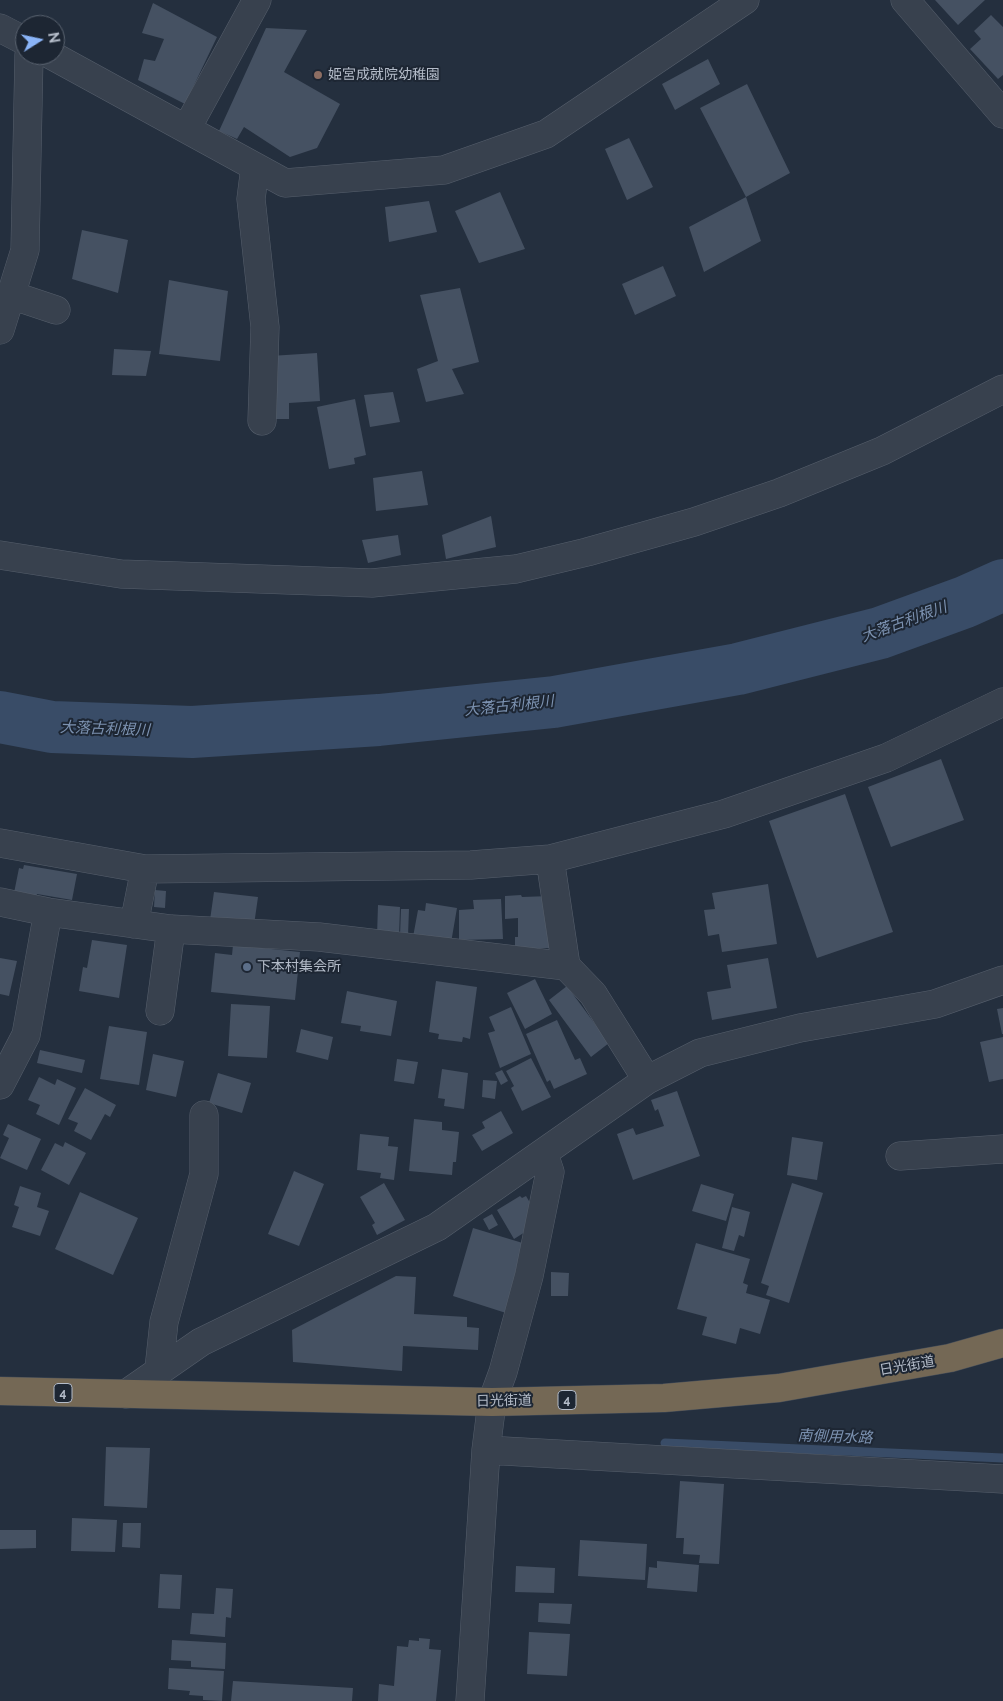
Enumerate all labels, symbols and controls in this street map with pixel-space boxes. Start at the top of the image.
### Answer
north arrow [15,15,65,65]
text: N [45,31,63,44]
place label: 姫宮成就院幼稚園 [328,67,440,83]
marker: 姫宮成就院幼稚園 [312,69,324,81]
water label: 大落古利根川 [859,598,949,646]
water label: 大落古利根川 [463,692,555,720]
water label: 大落古利根川 [60,718,150,740]
place label: 下本村集会所 [257,959,341,975]
marker: 下本村集会所 [241,961,253,973]
street label: 日光街道 [878,1353,936,1379]
road number: 4 [54,1384,72,1402]
road number: 4 [558,1390,576,1410]
street label: 日光街道 [476,1392,532,1410]
water label: 南側用水路 [797,1427,873,1447]

